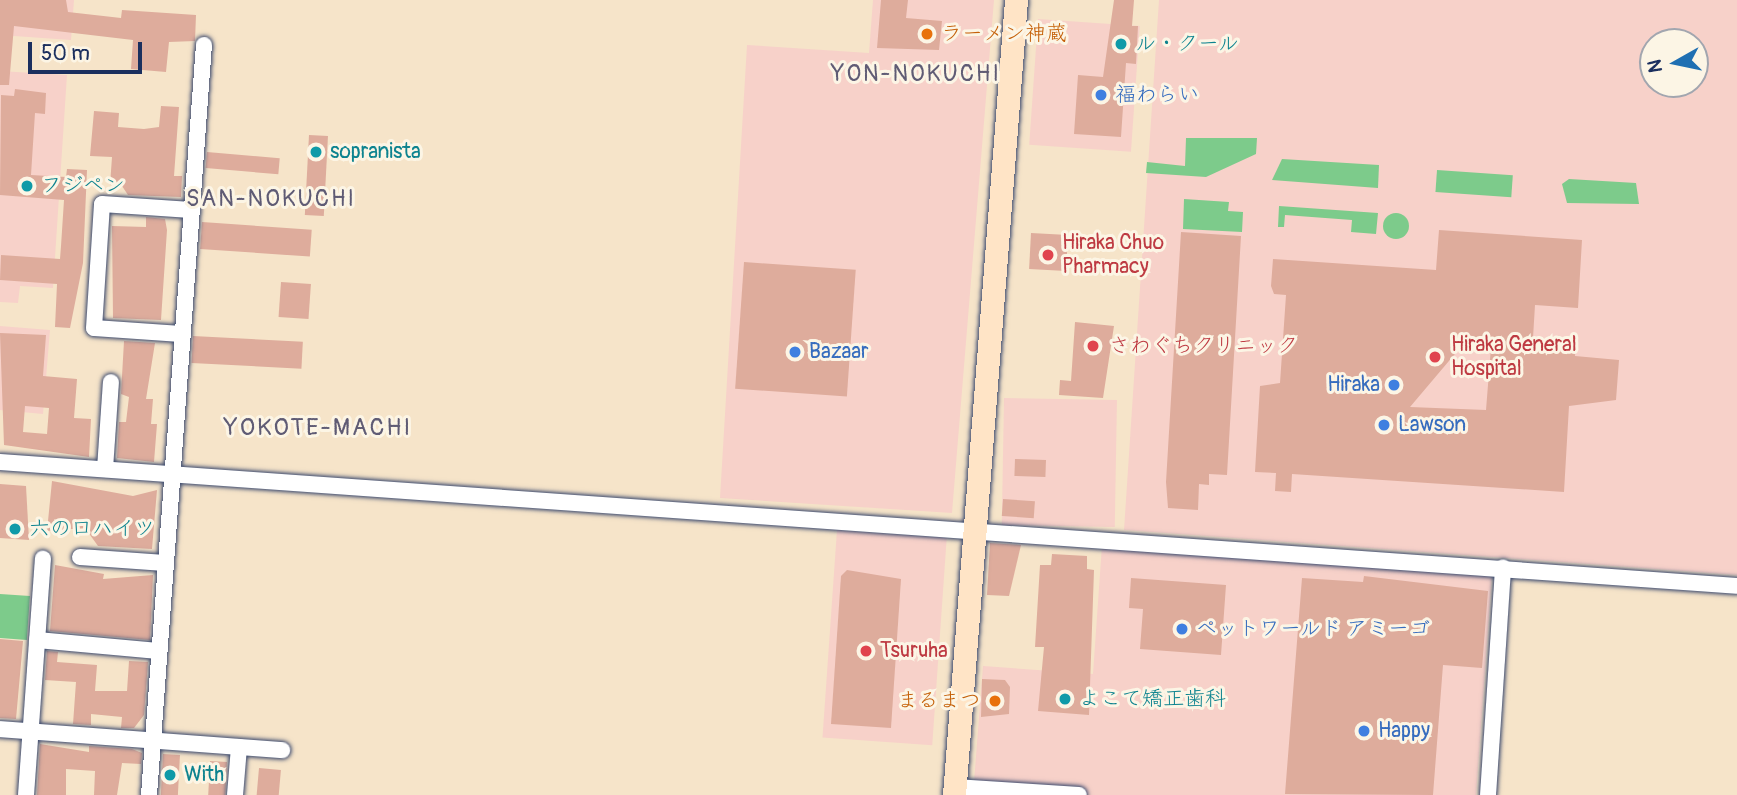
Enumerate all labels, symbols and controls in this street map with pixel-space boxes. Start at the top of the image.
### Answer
place label: ラーメン神蔵 [941,21,1067,47]
marker: ラーメン神蔵 [919,26,935,42]
scale bar [32,28,145,72]
north arrow [1639,28,1709,98]
place label: ル・クール [1135,31,1240,57]
marker: ル・クール [1113,36,1129,52]
text: 50 m [41,40,90,67]
text: N [1642,58,1668,74]
district label: YON-NOKUCHI [832,60,1000,88]
place label: 福わらい [1115,82,1199,108]
marker: 福わらい [1093,87,1109,103]
place label: sopranista [330,139,421,165]
marker: sopranista [308,144,324,160]
place label: フジペン [41,173,125,199]
marker: フジペン [19,178,35,194]
district label: SAN-NOKUCHI [187,185,355,213]
place label: Hiraka Chuo Pharmacy [1062,230,1164,280]
marker: Hiraka Chuo Pharmacy [1040,247,1056,263]
place label: Hiraka General Hospital [1451,332,1577,382]
place label: さわぐちクリニック [1109,333,1298,359]
marker: さわぐちクリニック [1083,336,1103,356]
place label: Bazaar [809,339,869,365]
marker: Bazaar [787,344,803,360]
marker: Hiraka General Hospital [1425,347,1445,367]
place label: Hiraka [1327,372,1380,398]
marker: Hiraka [1386,377,1402,393]
place label: Lawson [1398,412,1466,438]
district label: YOKOTE-MACHI [225,414,411,442]
marker: Lawson [1376,417,1392,433]
place label: 六の口ハイツ [29,516,155,542]
marker: 六の口ハイツ [7,521,23,537]
place label: ペットワールド アミーゴ [1196,616,1431,642]
marker: ペットワールド アミーゴ [1174,621,1190,637]
place label: Tsuruha [880,638,948,664]
marker: Tsuruha [858,643,874,659]
place label: よこて矯正歯科 [1079,686,1226,712]
place label: まるまつ [897,688,981,714]
marker: よこて矯正歯科 [1057,691,1073,707]
marker: まるまつ [987,693,1003,709]
place label: Happy [1378,718,1430,744]
marker: Happy [1356,723,1372,739]
place label: With [184,762,224,788]
marker: With [162,767,178,783]

